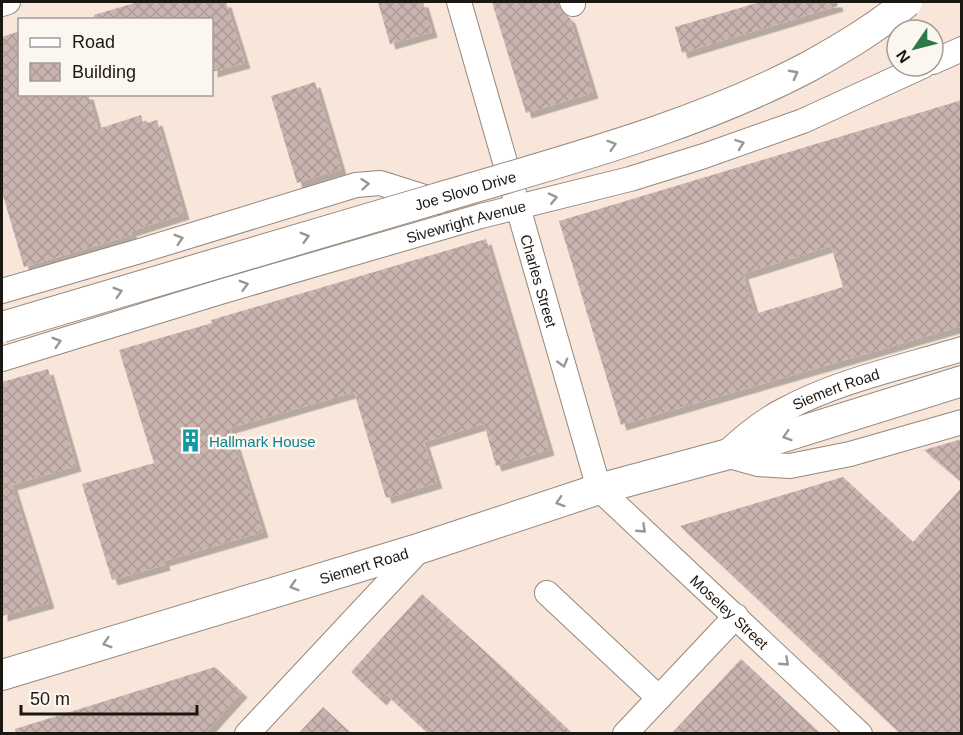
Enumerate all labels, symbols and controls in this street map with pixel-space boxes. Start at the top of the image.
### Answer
legend [18,18,213,96]
north arrow [885,18,945,78]
text: Road [72,32,115,52]
text: N [893,47,913,66]
text: Building [72,62,136,82]
one-way arrow [787,70,798,81]
one-way arrow [734,138,745,151]
one-way arrow [606,140,617,152]
street label: Joe Slovo Drive [412,167,518,213]
one-way arrow [361,178,370,191]
one-way arrow [548,192,558,205]
street label: Sivewright Avenue [404,197,527,246]
one-way arrow [299,232,310,244]
street label: Charles Street [518,232,561,330]
one-way arrow [173,234,184,246]
one-way arrow [238,280,249,292]
one-way arrow [112,287,123,299]
one-way arrow [51,337,62,349]
one-way arrow [556,357,568,368]
street label: Siemert Road [789,365,881,413]
building icon: Hallmark House [178,428,204,454]
one-way arrow [782,428,793,441]
place label: Hallmark House [209,433,316,450]
one-way arrow [555,495,566,508]
one-way arrow [636,522,646,533]
street label: Siemert Road [317,544,410,587]
street label: Moseley Street [687,571,773,653]
one-way arrow [289,579,300,592]
one-way arrow [102,636,113,648]
one-way arrow [777,655,788,666]
scale bar [21,678,196,716]
text: 50 m [30,689,70,709]

